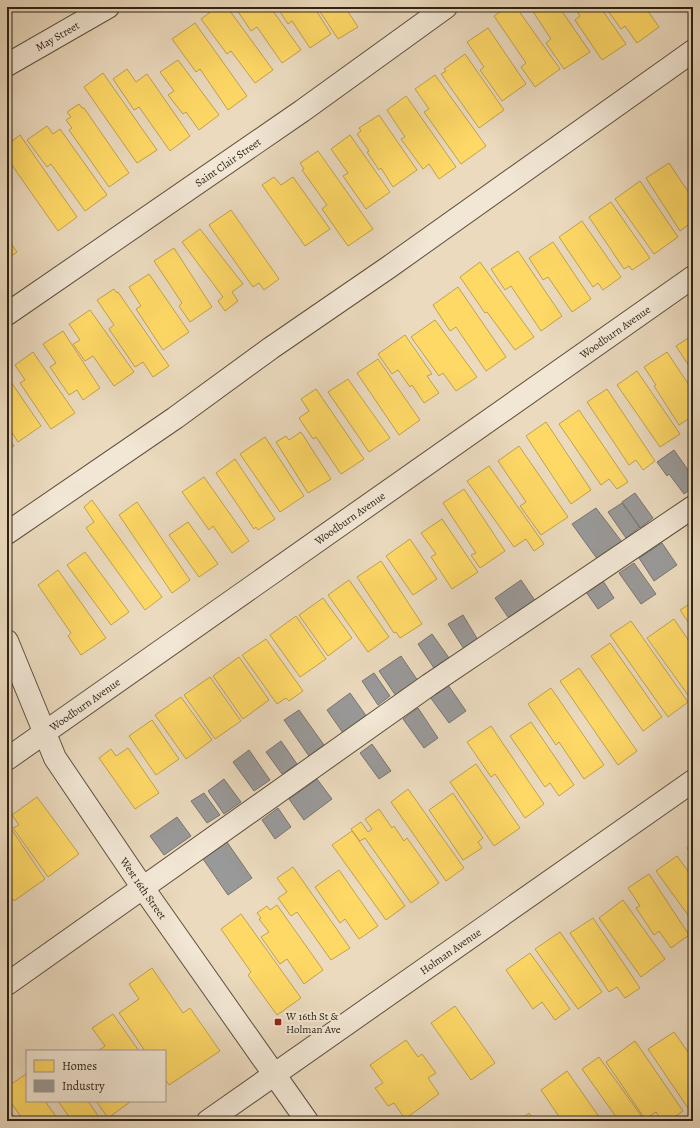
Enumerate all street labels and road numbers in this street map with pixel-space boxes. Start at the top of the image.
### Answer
street label: May Street [33,18,83,55]
street label: Saint Clair Street [192,134,264,191]
street label: Woodburn Avenue [576,302,654,363]
street label: Woodburn Avenue [311,488,388,549]
street label: Woodburn Avenue [46,675,123,735]
street label: West 16th Street [116,854,170,923]
street label: Holman Avenue [417,925,484,978]

